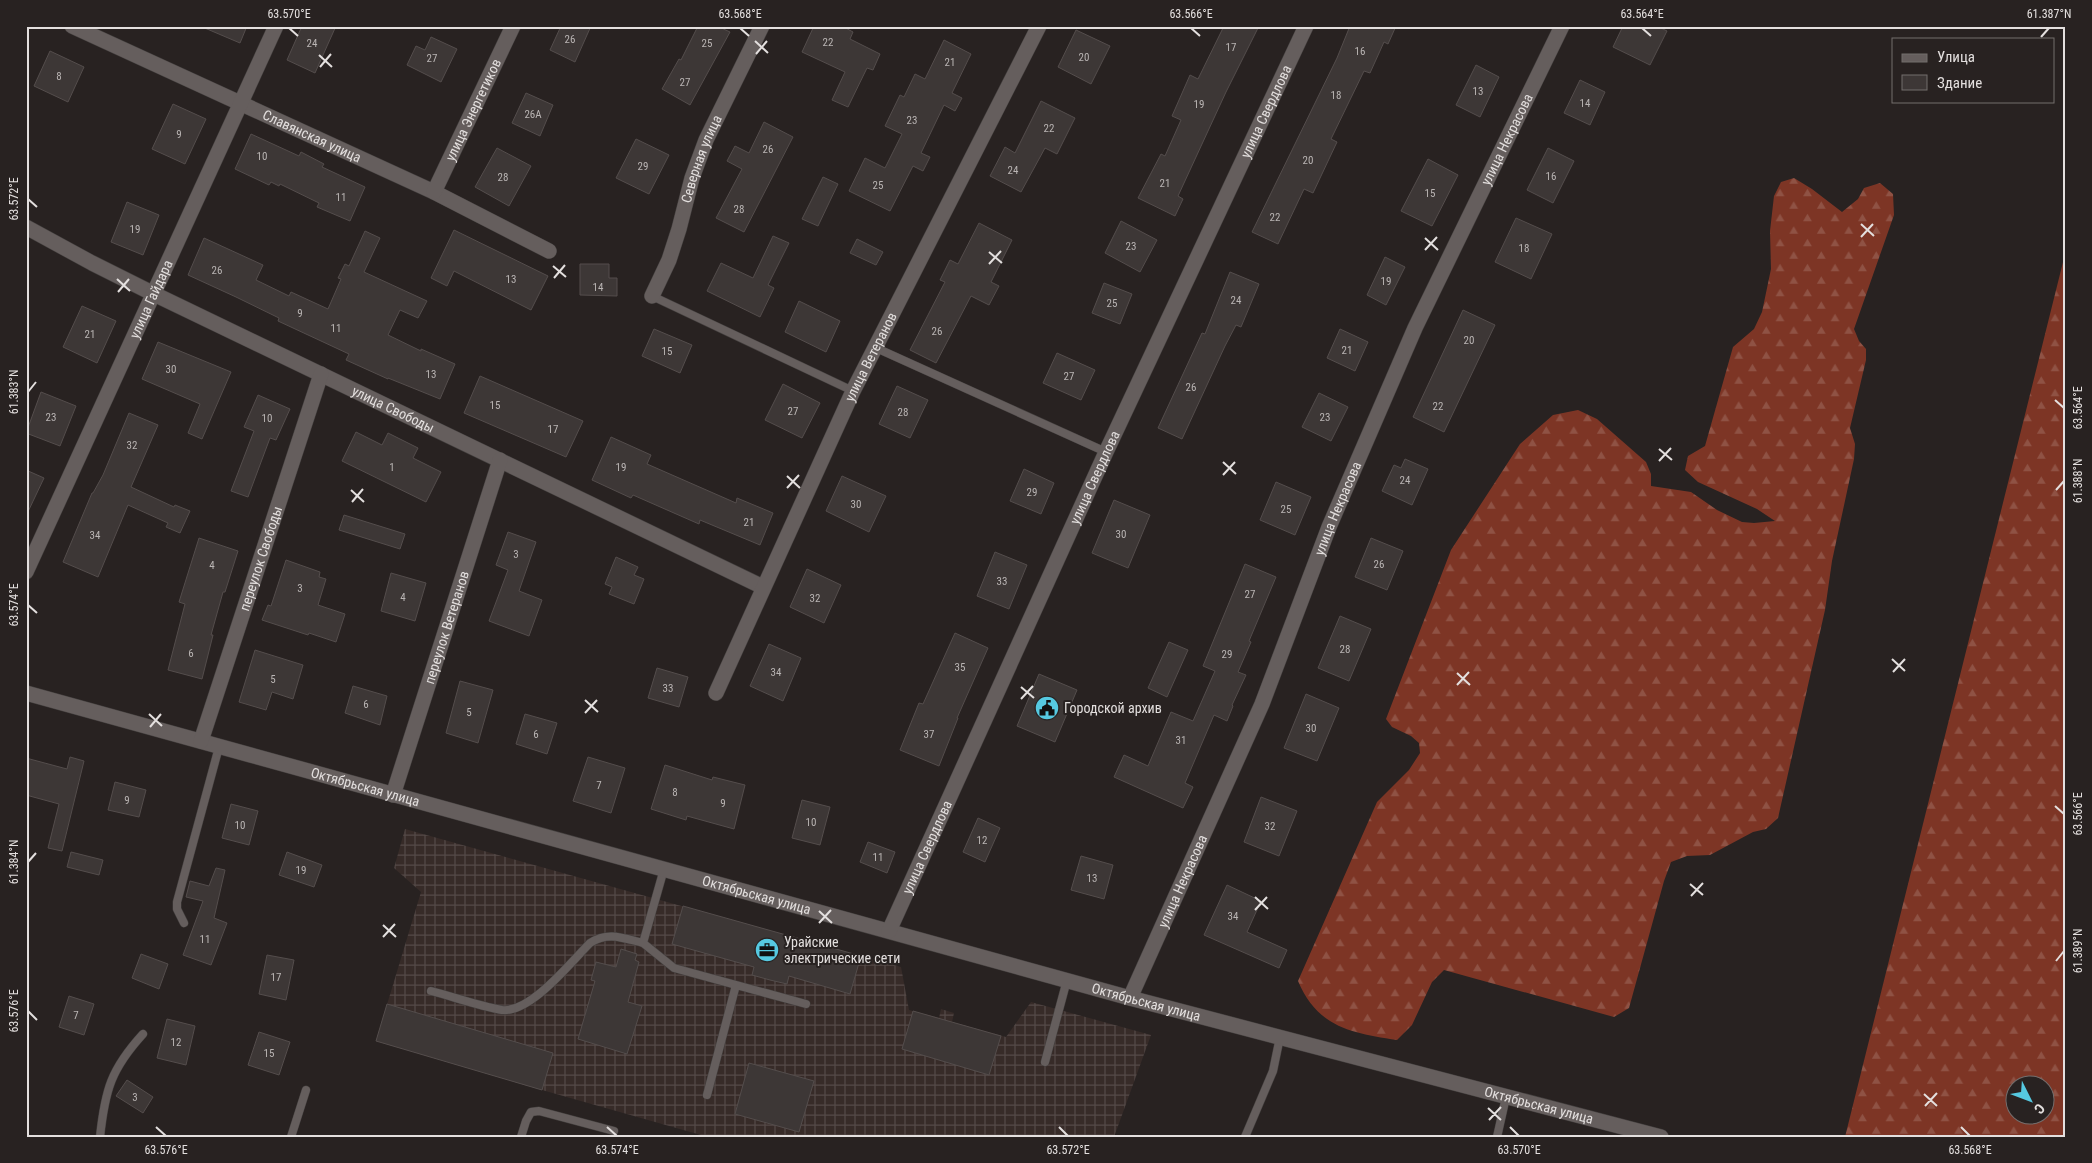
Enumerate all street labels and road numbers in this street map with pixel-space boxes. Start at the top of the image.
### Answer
street label: улица Энергетиков [442,56,504,164]
street label: улица Свердлова [1237,62,1295,161]
street label: улица Некрасова [1478,91,1536,188]
street label: Славянская улица [260,107,364,166]
street label: Северная улица [678,112,725,205]
street label: улица Гайдара [126,258,176,341]
street label: улица Ветеранов [841,309,900,404]
street label: улица Свободы [349,382,437,436]
street label: улица Свердлова [1066,428,1123,527]
street label: улица Некрасова [1311,459,1364,557]
street label: переулок Свободы [236,504,285,613]
street label: переулок Ветеранов [421,569,472,686]
street label: Октябрьская улица [309,764,421,809]
street label: улица Свердлова [899,798,955,896]
street label: улица Некрасова [1155,832,1210,930]
street label: Октябрьская улица [701,872,813,917]
street label: Октябрьская улица [1090,980,1202,1024]
street label: Октябрьская улица [1483,1083,1595,1127]

